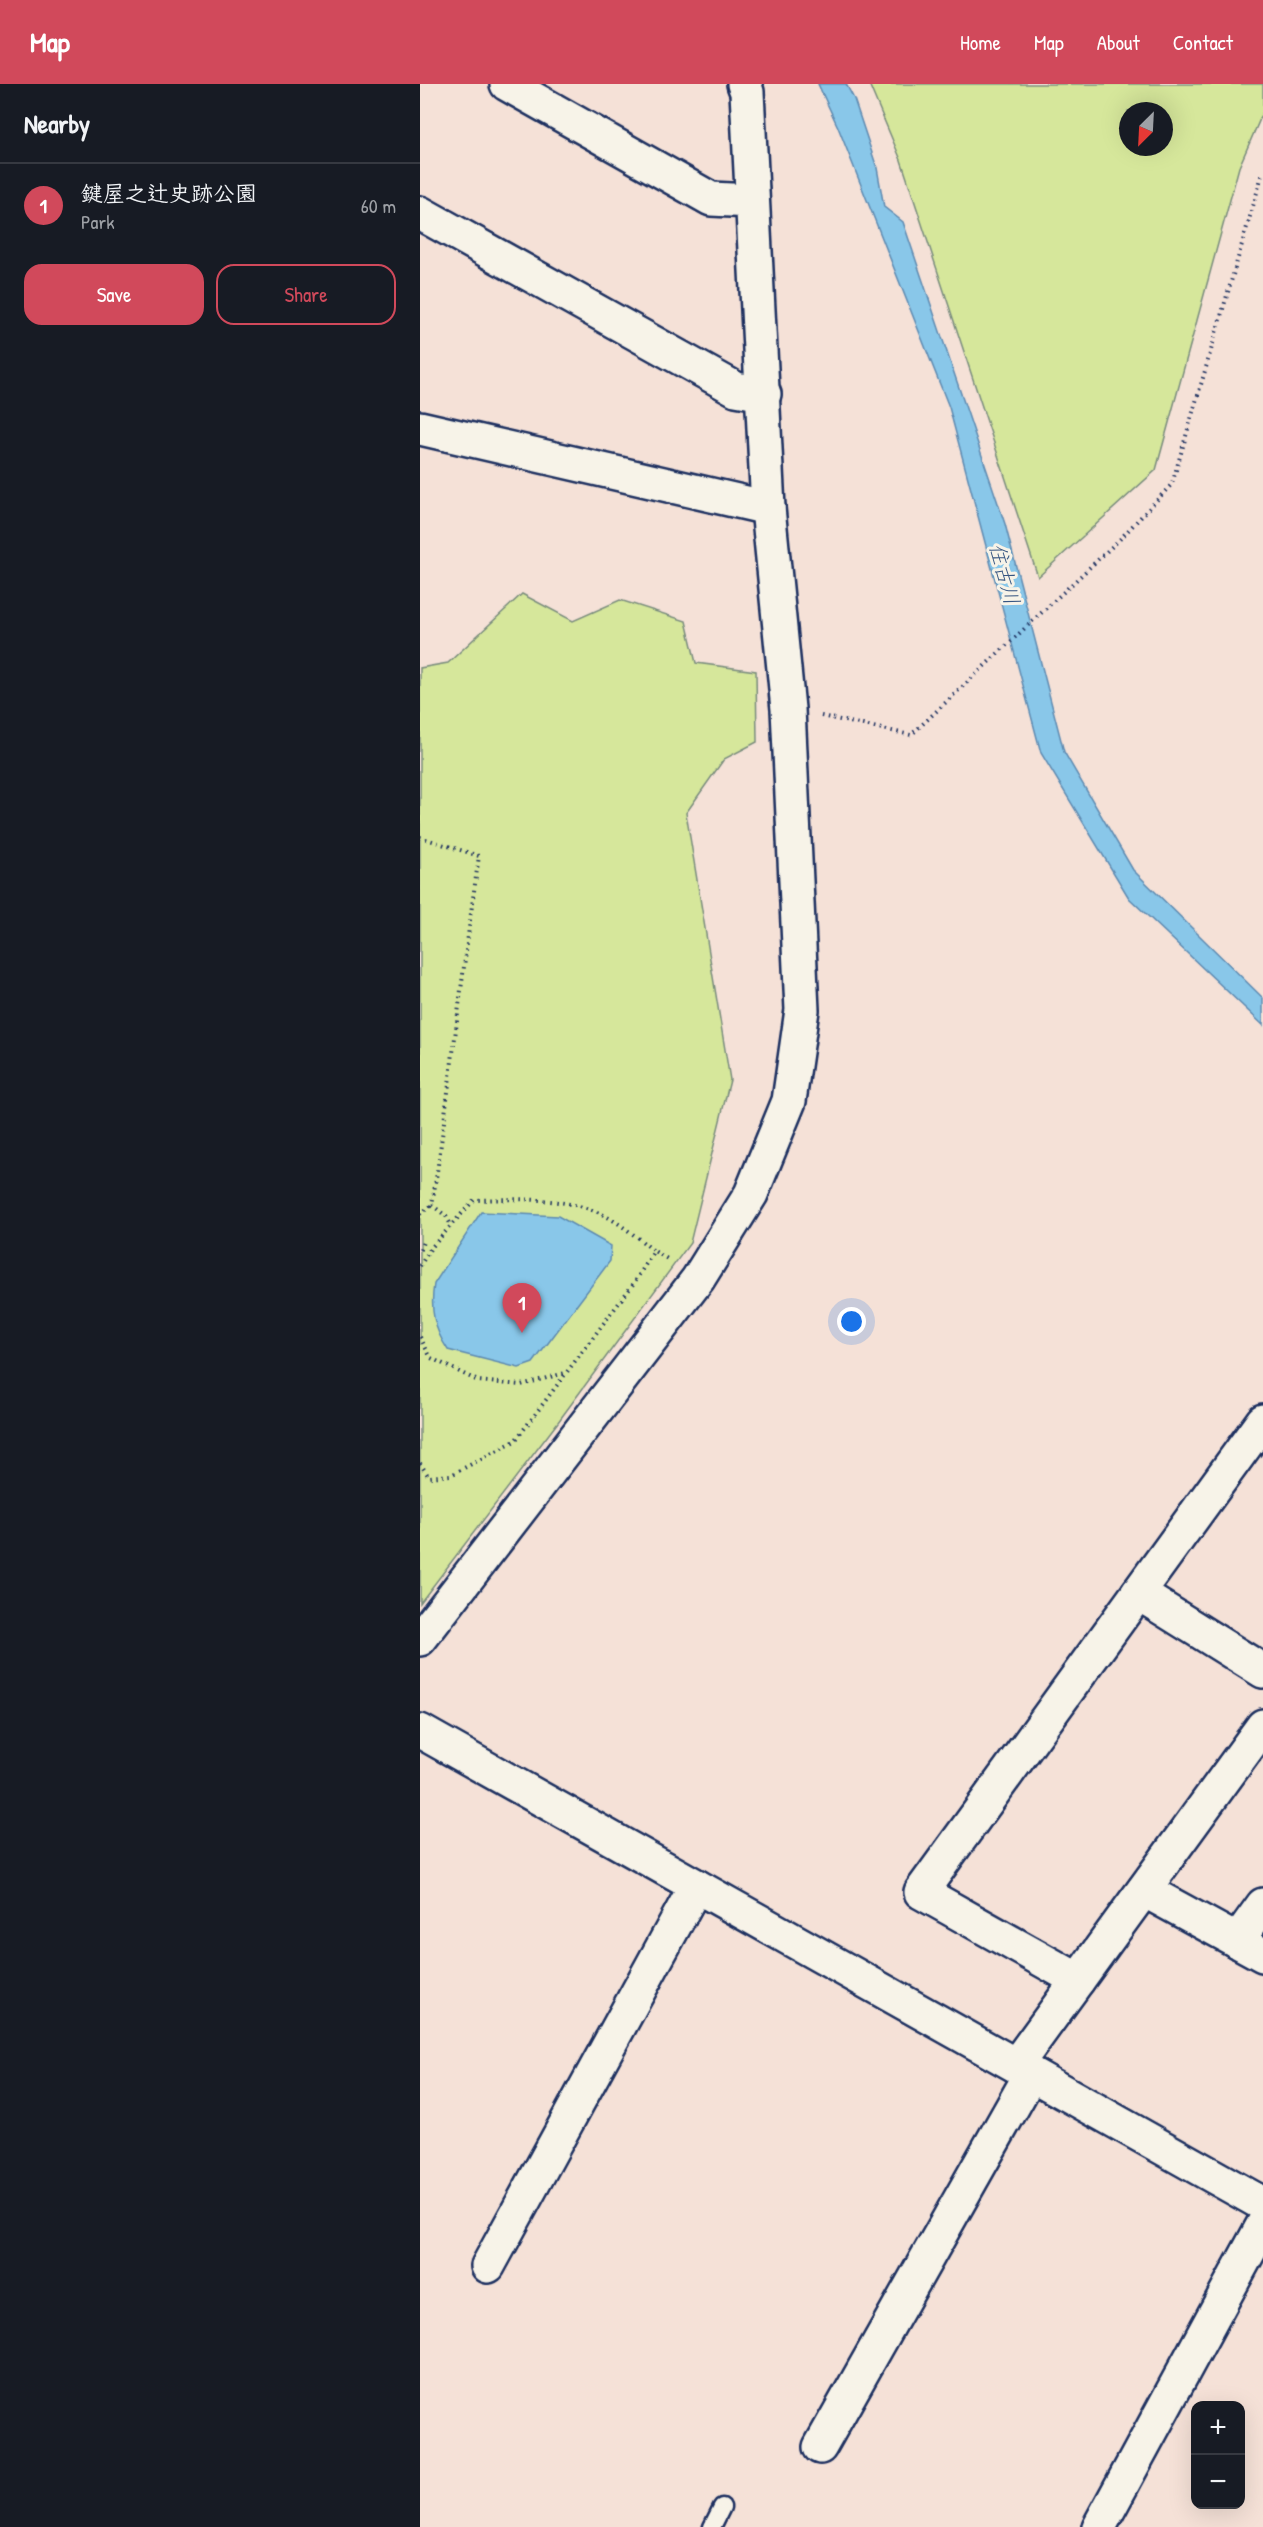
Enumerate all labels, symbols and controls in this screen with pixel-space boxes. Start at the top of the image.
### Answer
text: Map [30,23,70,61]
text: Home [960,28,1001,57]
text: Map [1034,28,1064,57]
text: About [1097,28,1140,57]
text: Contact [1173,28,1233,57]
north arrow [1119,102,1173,156]
text: Nearby [24,106,90,141]
text: 鍵屋之辻史跡公園 [81,178,257,208]
text: 1 [40,192,47,219]
text: 60 m [361,192,396,219]
text: Park [81,208,114,235]
button: Save [24,264,204,325]
button: Share [216,264,396,325]
water label: 住古川 [983,540,1027,608]
pin: 1 [502,1284,542,1333]
your location [837,1307,866,1336]
map controls [1191,2401,1245,2509]
button: + [1191,2401,1245,2455]
button: − [1191,2455,1245,2509]

